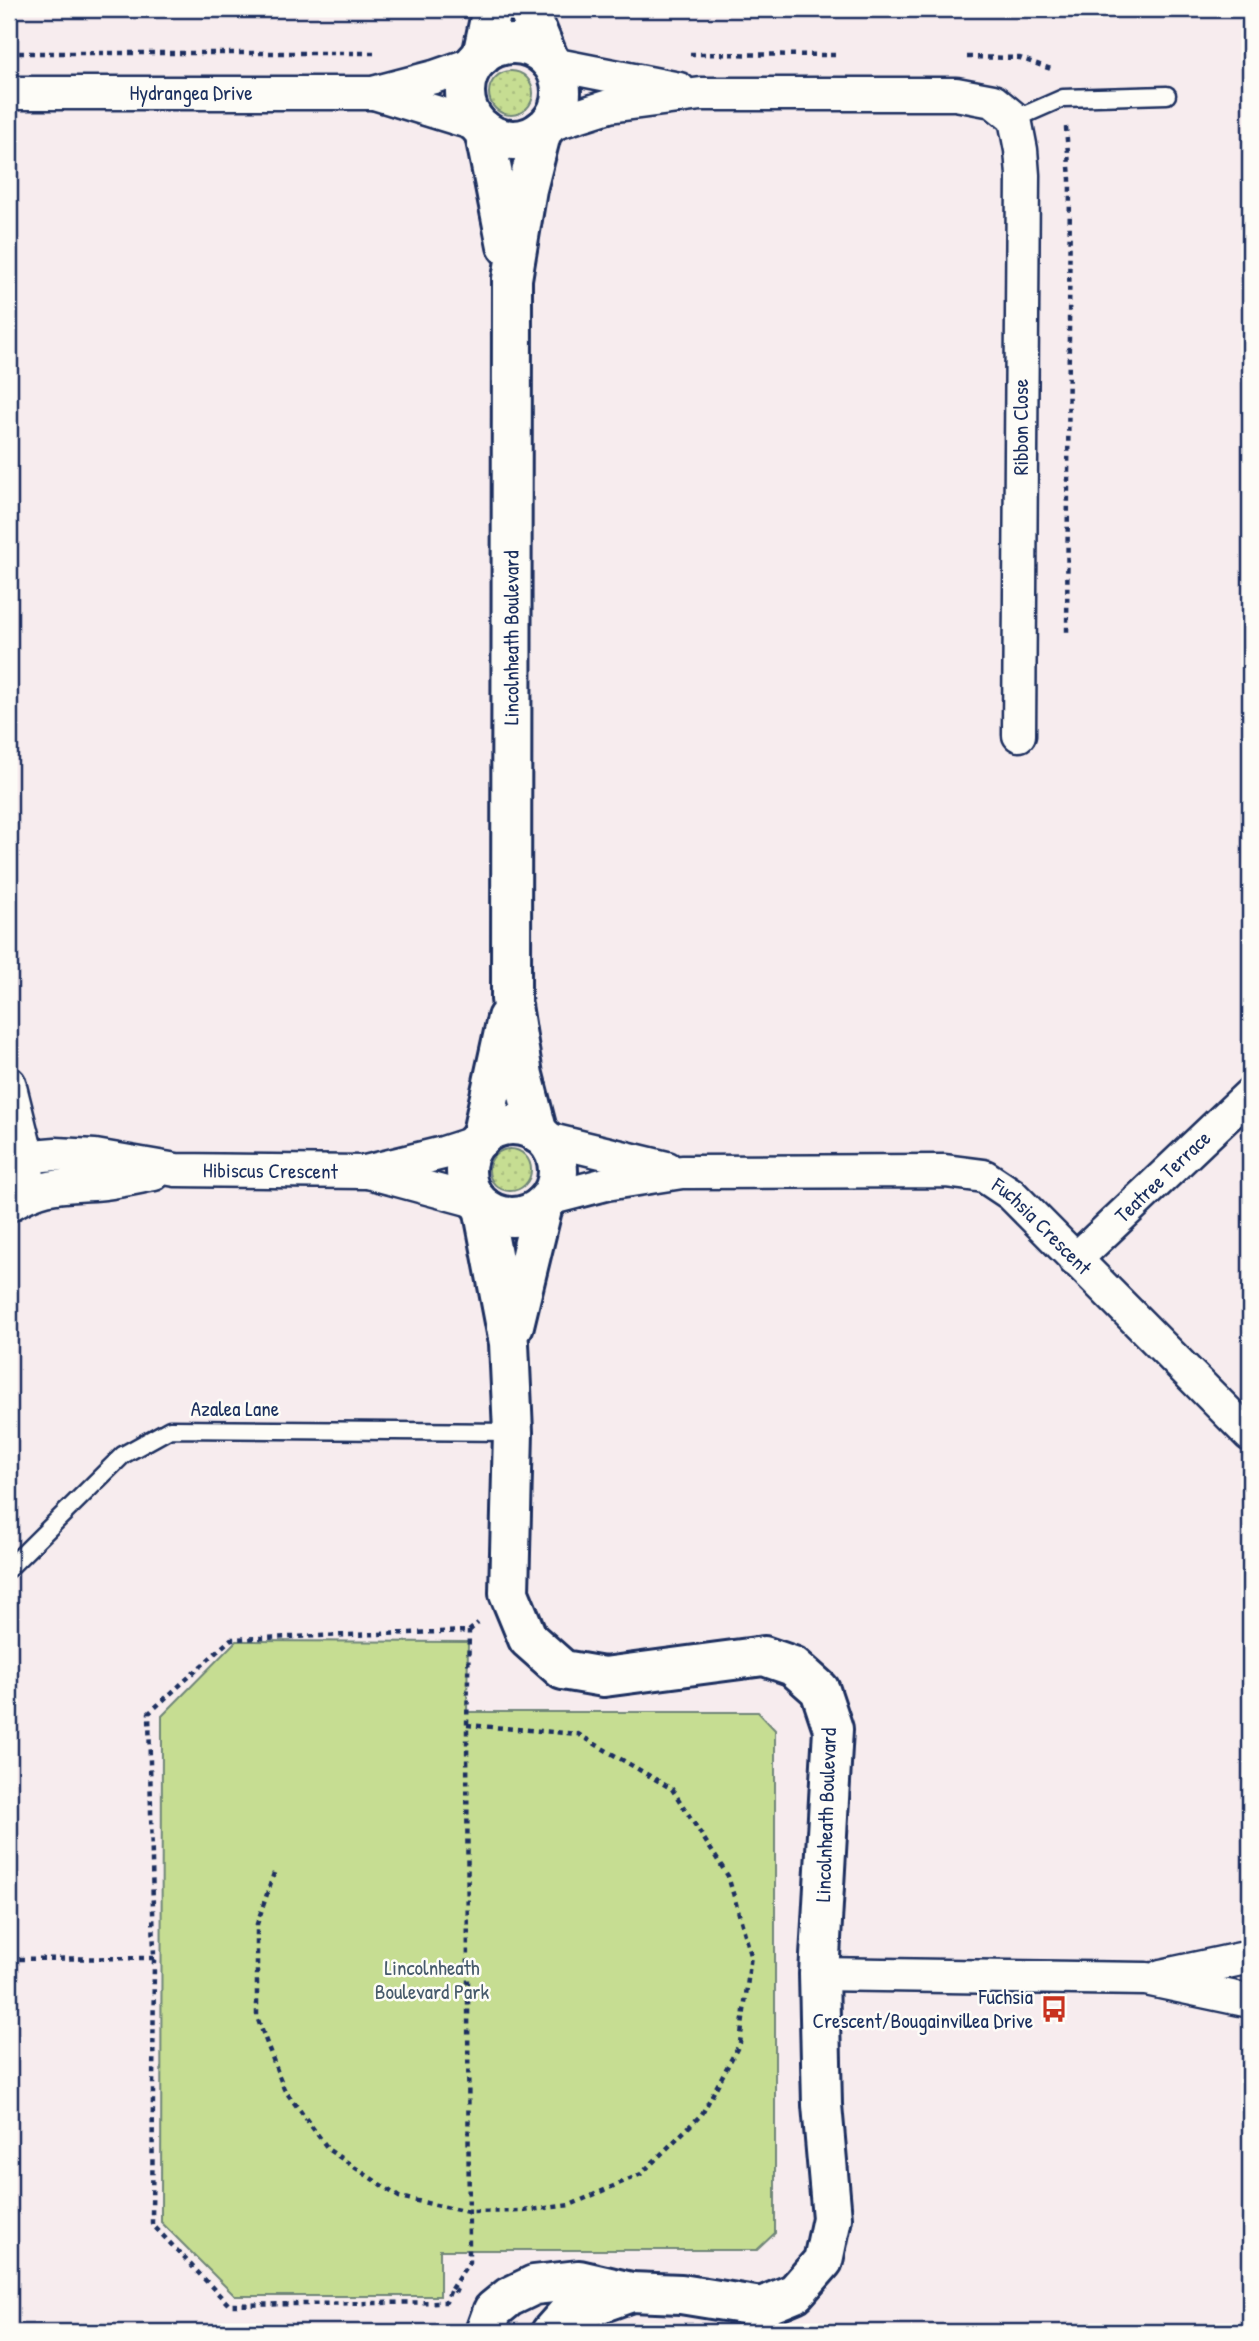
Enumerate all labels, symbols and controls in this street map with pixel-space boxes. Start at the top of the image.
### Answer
street label: Hydrangea Drive [129,78,253,107]
street label: Ribbon Close [1006,379,1035,475]
street label: Lincolnheath Boulevard [496,551,526,725]
street label: Teatree Terrace [1108,1124,1217,1229]
street label: Hibiscus Crescent [203,1155,339,1186]
street label: Fuchsia Crescent [986,1170,1099,1282]
street label: Azalea Lane [191,1394,279,1423]
street label: Lincolnheath Boulevard [808,1727,843,1903]
park label: Lincolnheath Boulevard Park [375,1953,489,2006]
place label: Fuchsia Crescent/Bougainvillea Drive [812,1982,1033,2035]
bus stop icon: Fuchsia Crescent/Bougainvillea Drive [1039,1994,1069,2024]

